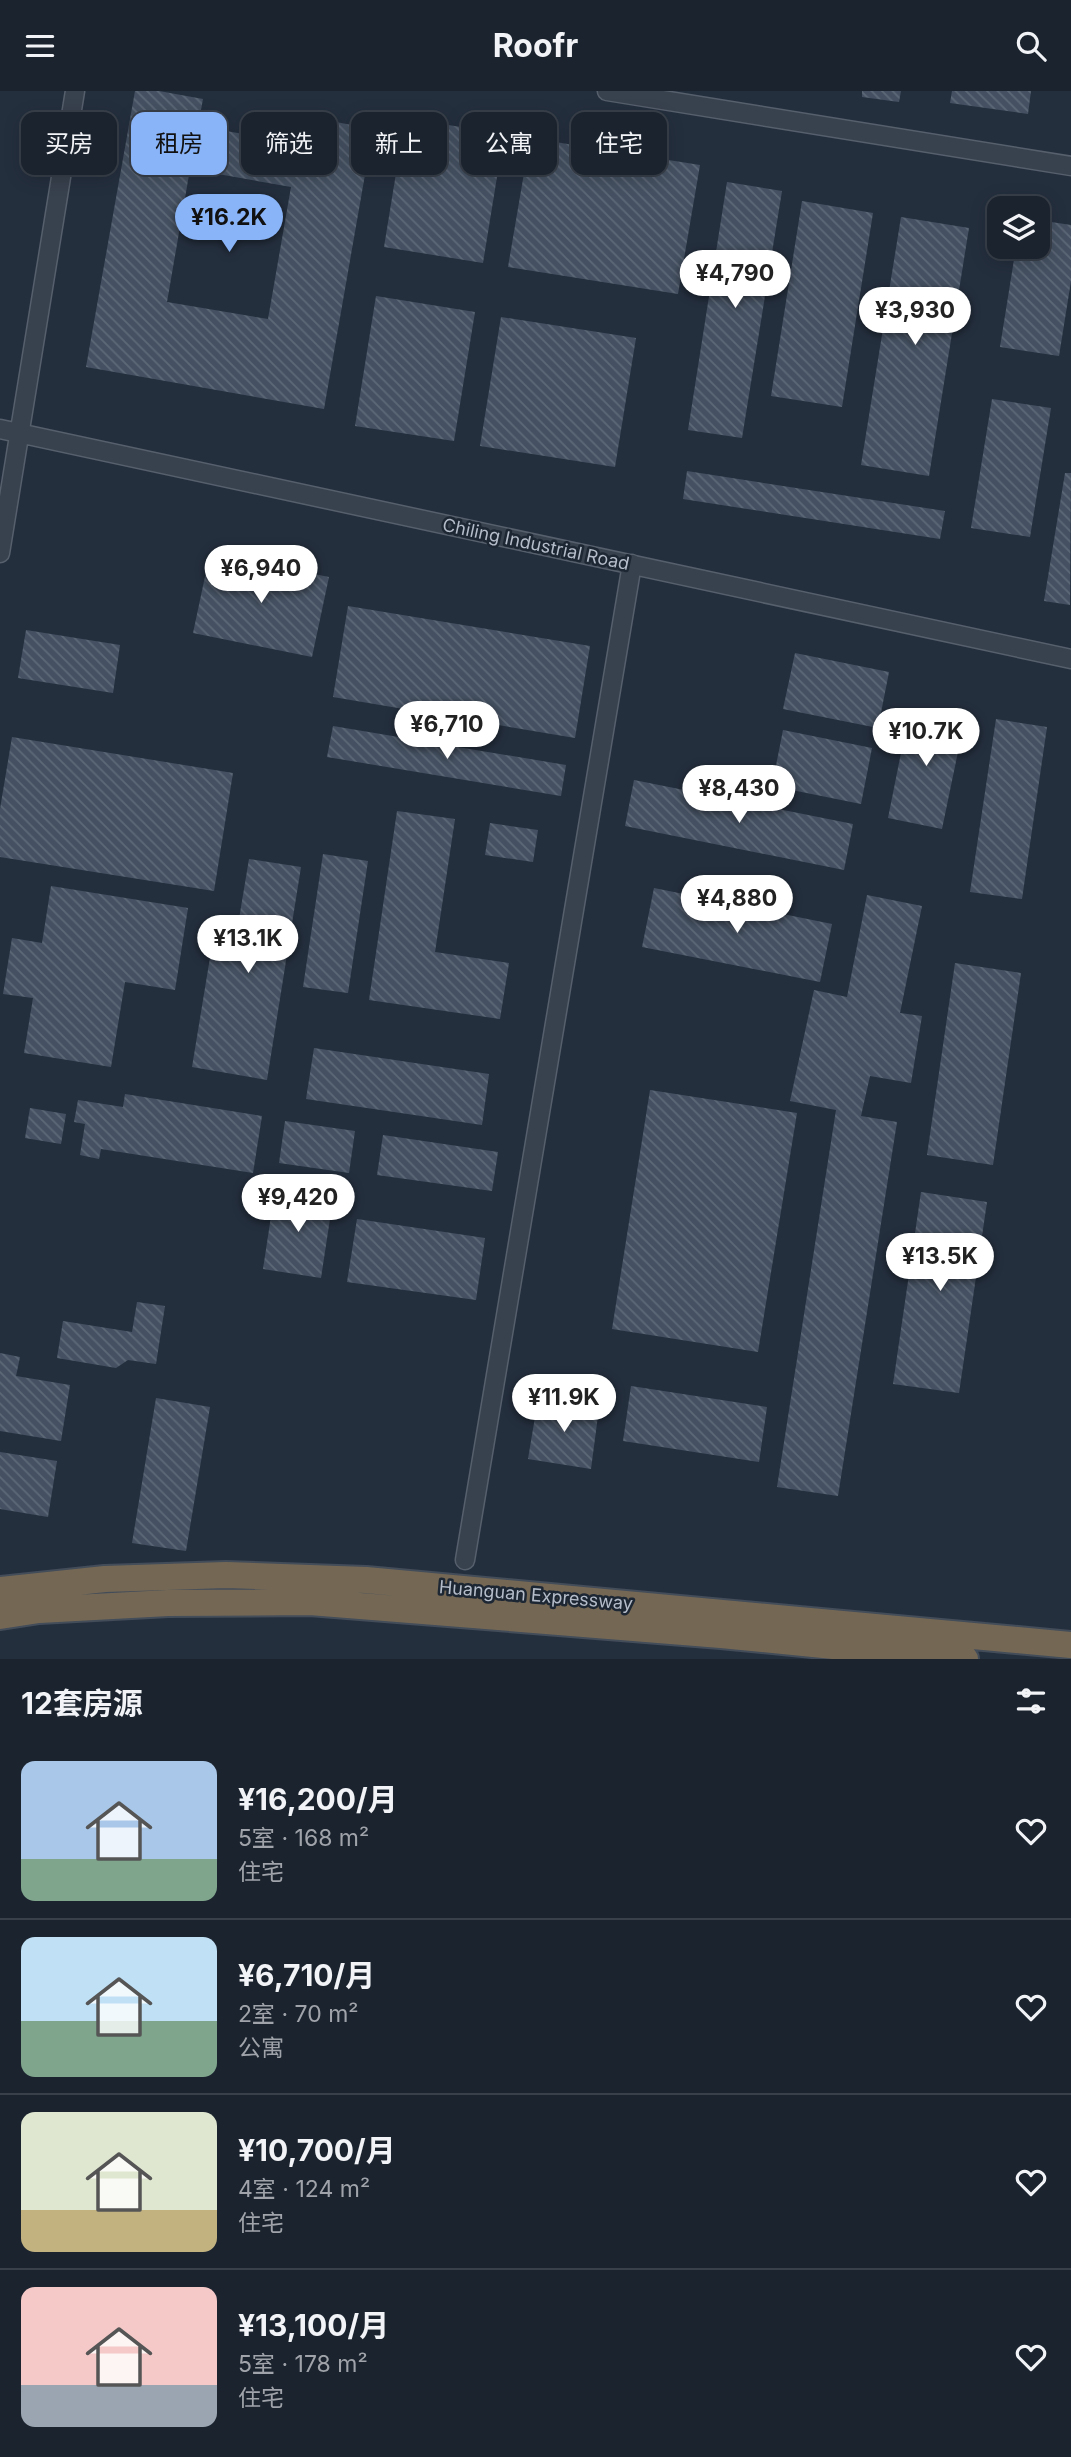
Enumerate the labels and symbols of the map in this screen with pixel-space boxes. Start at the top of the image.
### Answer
pin: ¥16.2K [172,195,286,254]
pin: ¥4,790 [678,251,792,310]
pin: ¥3,930 [858,287,972,347]
street label: Chiling Industrial Road [441,514,631,574]
pin: ¥6,940 [204,545,318,605]
pin: ¥6,710 [390,701,504,761]
pin: ¥10.7K [869,709,983,768]
pin: ¥8,430 [682,765,796,825]
pin: ¥4,880 [680,875,794,935]
pin: ¥13.1K [191,915,305,975]
pin: ¥9,420 [241,1175,355,1234]
pin: ¥13.5K [883,1233,997,1293]
pin: ¥11.9K [507,1375,621,1434]
street label: Huanguan Expressway [438,1576,634,1614]

